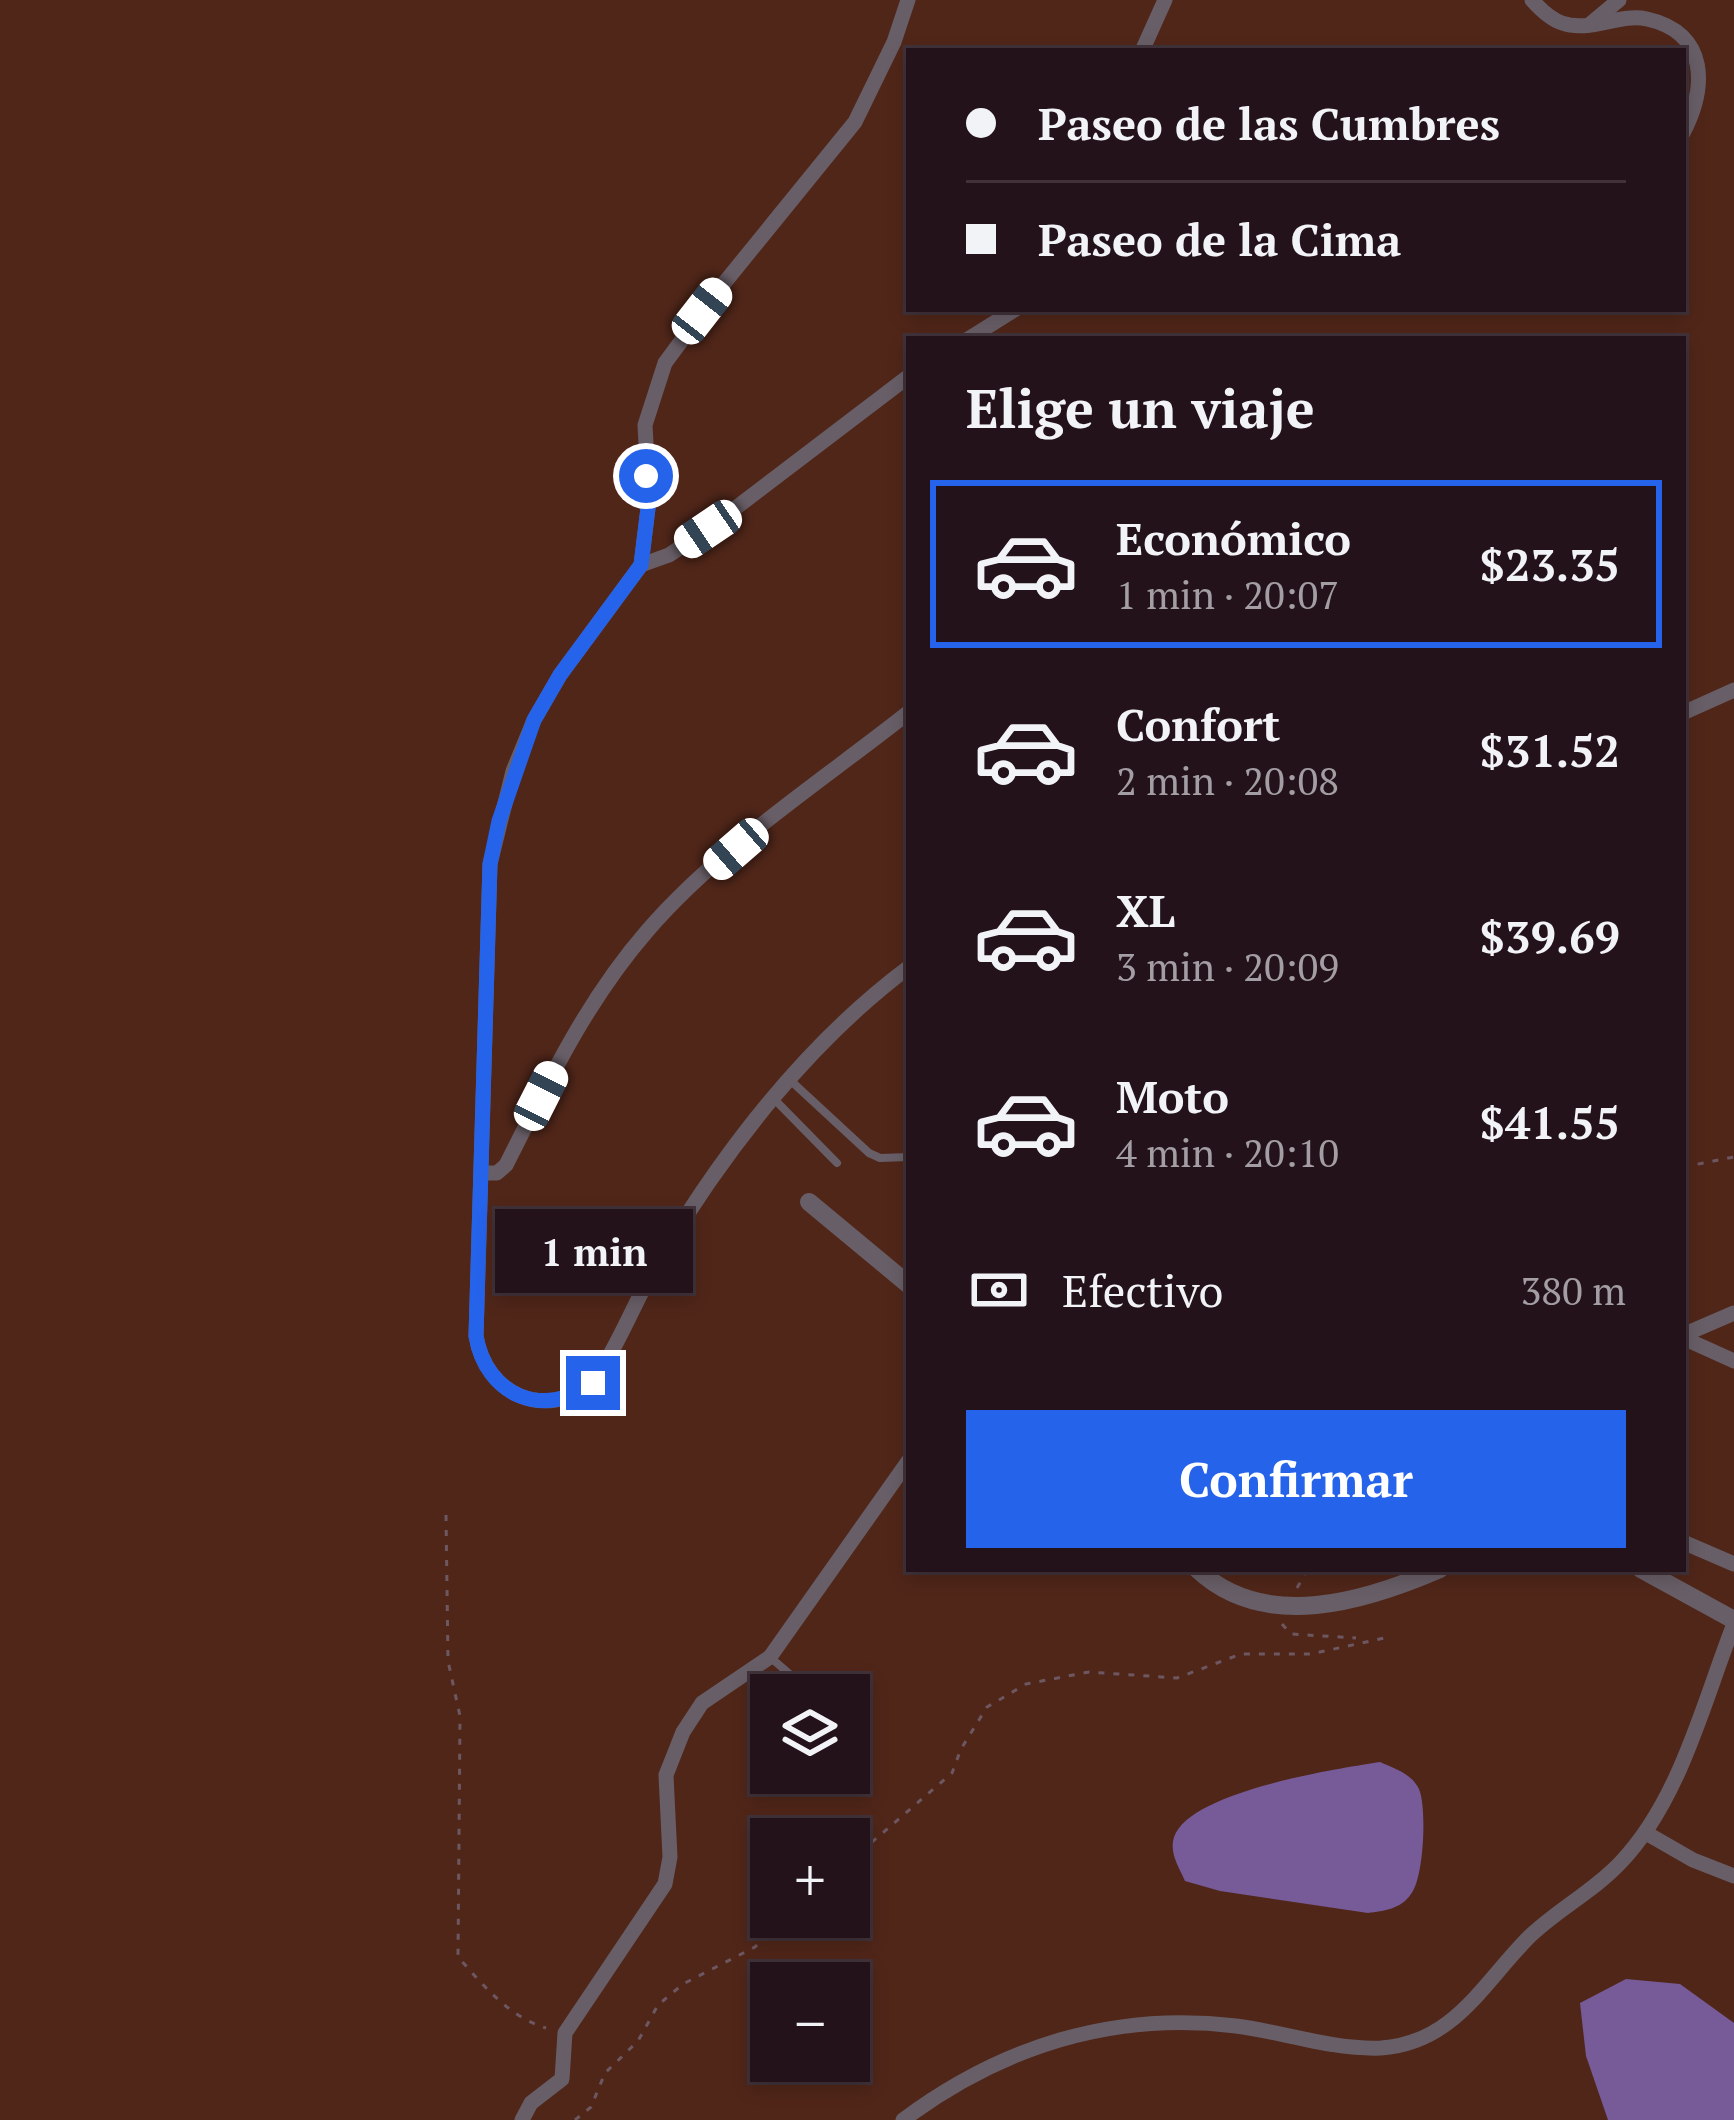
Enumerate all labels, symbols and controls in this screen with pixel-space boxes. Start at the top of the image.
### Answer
text: Paseo de las Cumbres [1038,93,1500,153]
text: Paseo de la Cima [1038,209,1401,269]
car [666,272,738,350]
text: Elige un viaje [966,372,1315,443]
route start [619,449,673,503]
car [668,494,748,564]
text: Económico [1116,508,1351,568]
icon: car [972,510,1080,618]
text: $23.35 [1480,534,1620,594]
text: 1 min · 20:07 [1116,568,1339,620]
text: Confort [1116,694,1280,754]
icon: car [972,696,1080,804]
text: $31.52 [1480,720,1620,780]
text: 2 min · 20:08 [1116,754,1339,806]
car [697,812,775,886]
text: XL [1116,880,1175,940]
icon: car [972,882,1080,990]
text: $39.69 [1480,906,1620,966]
text: 3 min · 20:09 [1116,940,1339,992]
car [509,1056,573,1136]
text: Moto [1116,1066,1229,1126]
icon: car [972,1068,1080,1176]
text: $41.55 [1480,1092,1620,1152]
text: 4 min · 20:10 [1116,1126,1339,1178]
callout: 1 min [494,1209,692,1293]
text: 1 min [541,1225,647,1277]
icon: cash [966,1257,1032,1323]
text: Efectivo [1062,1260,1223,1320]
text: 380 m [1521,1264,1626,1316]
route end [566,1356,620,1410]
button: Confirmar [966,1410,1626,1548]
map controls [750,1674,870,2082]
button: layers [750,1674,870,1794]
button: + [750,1818,870,1938]
button: − [750,1962,870,2082]

